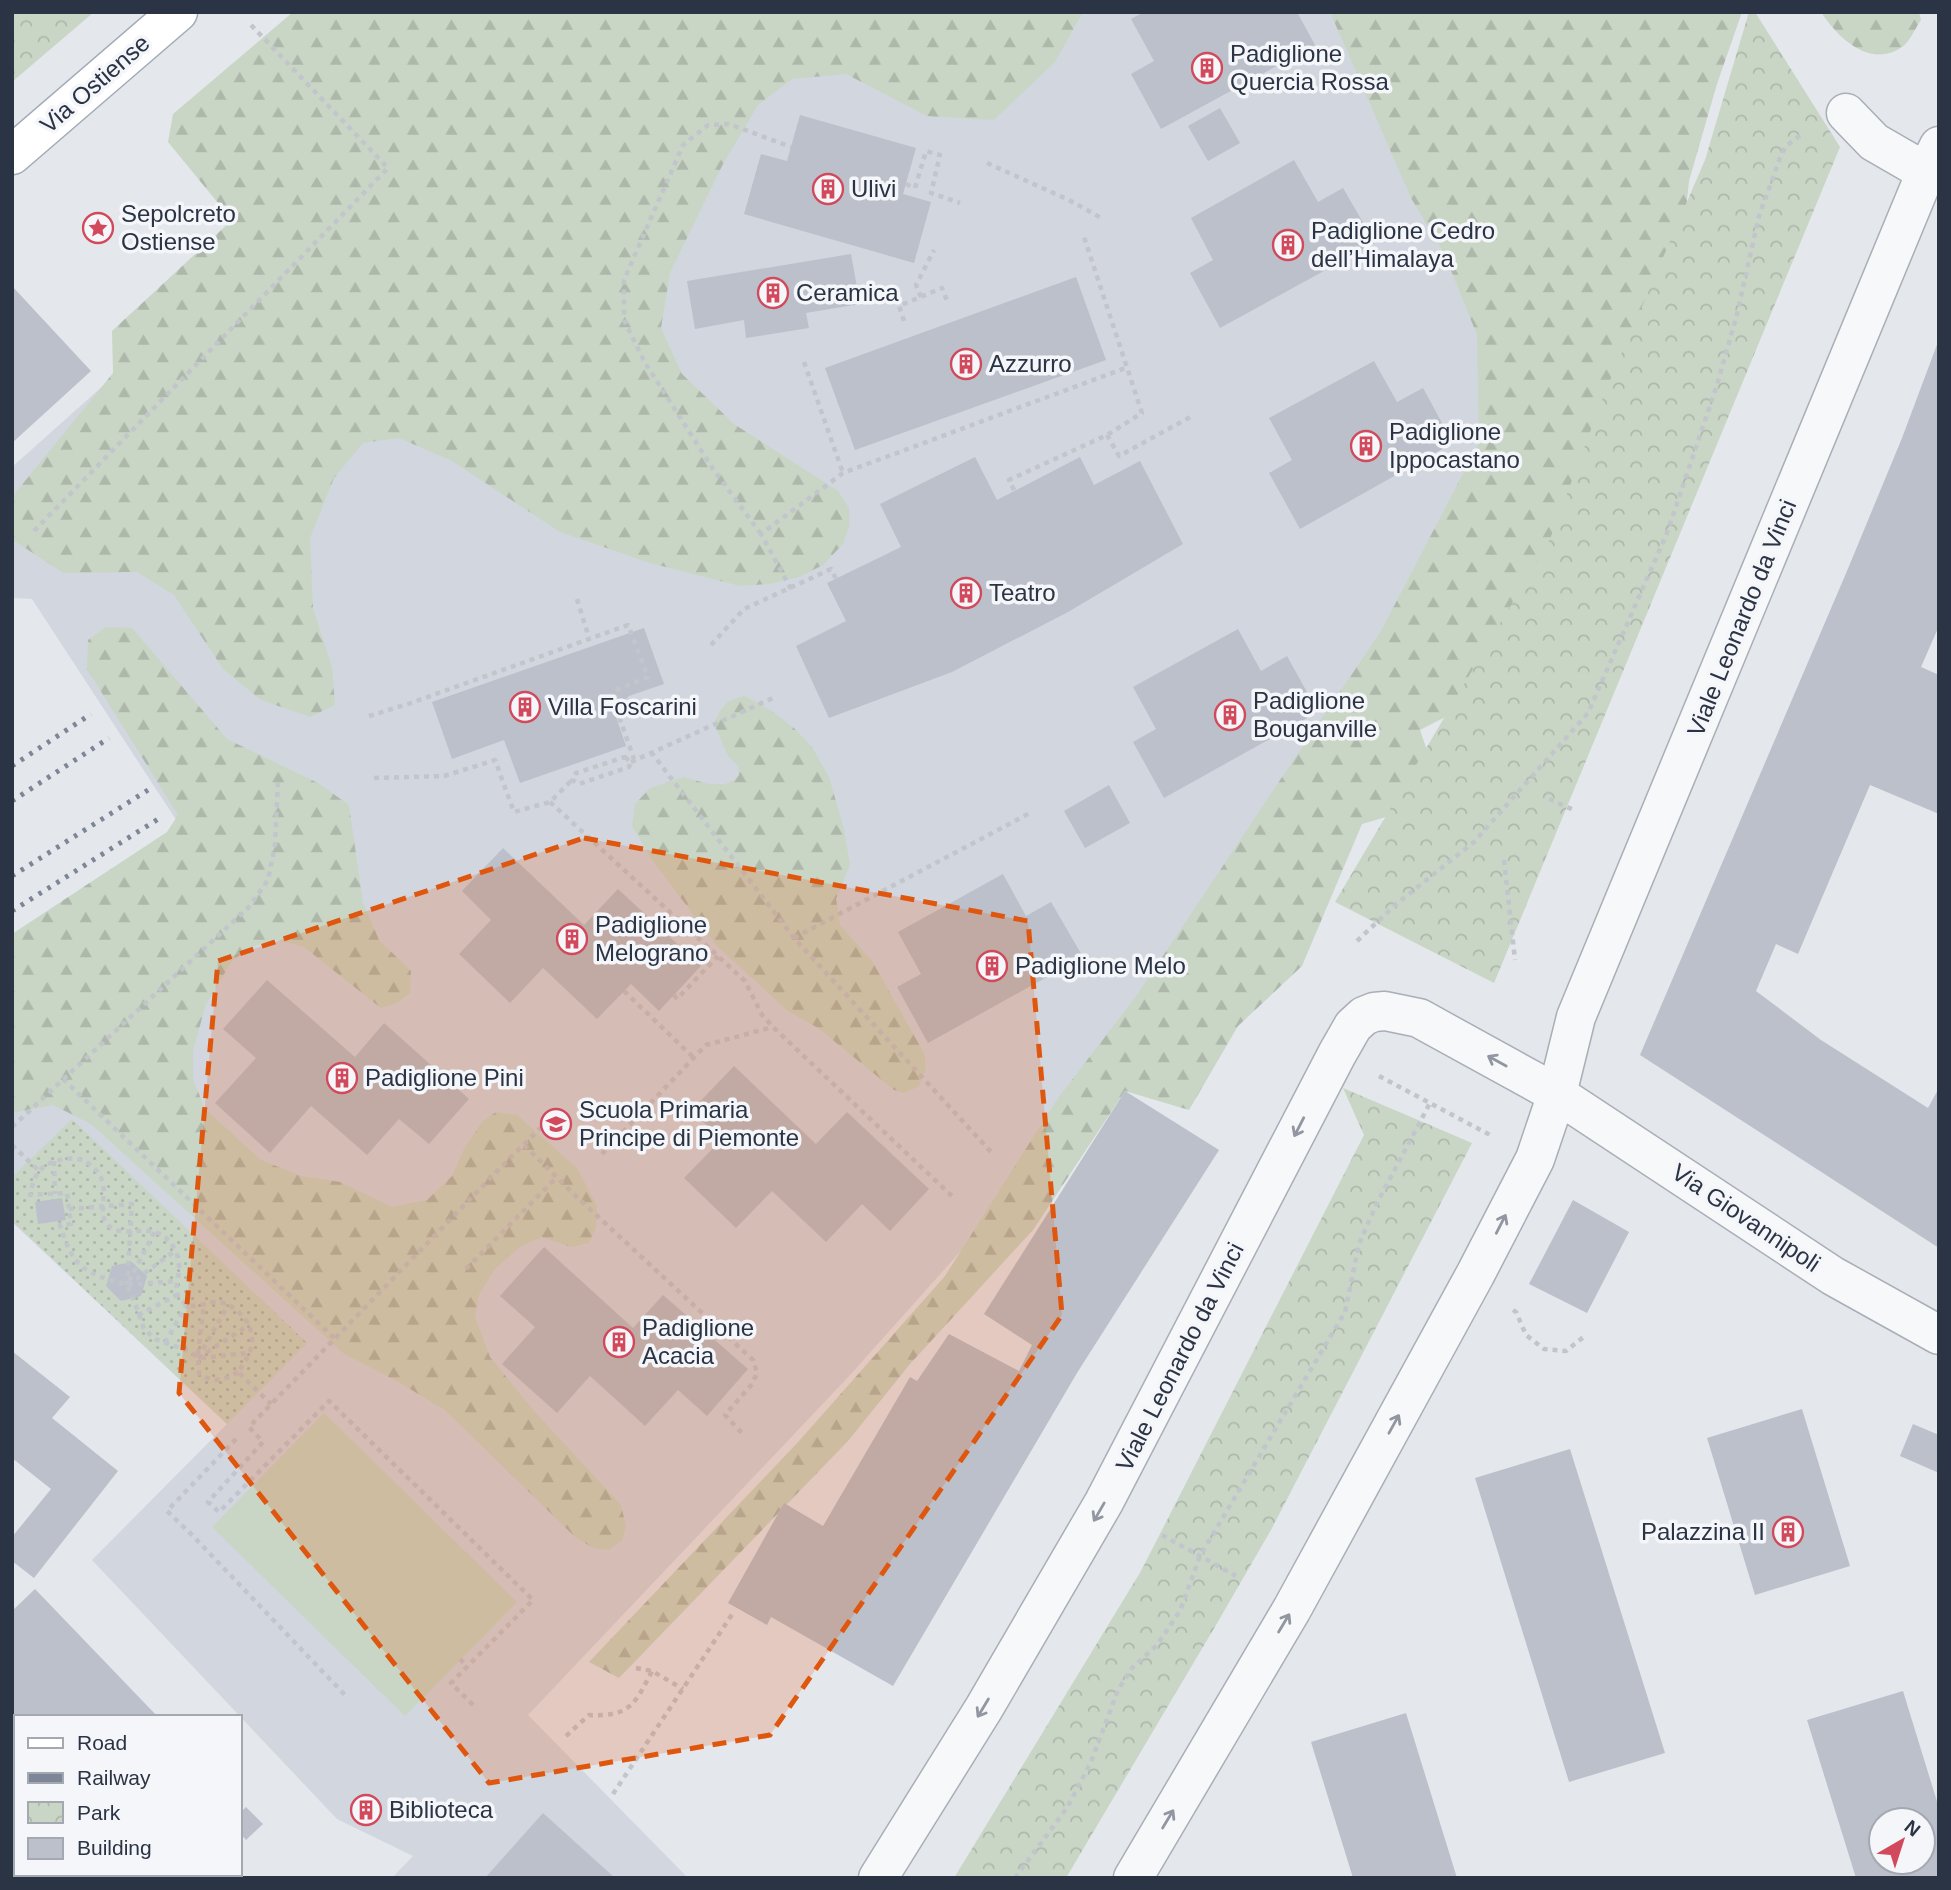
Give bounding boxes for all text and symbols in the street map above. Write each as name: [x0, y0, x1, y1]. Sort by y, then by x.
street label: Via Ostiense: [35, 29, 155, 138]
place label: Padiglione Quercia Rossa: [1230, 40, 1389, 95]
building icon: Padiglione Quercia Rossa: [1190, 51, 1224, 85]
building icon: Ulivi: [811, 172, 845, 206]
place label: Ulivi: [851, 175, 896, 202]
place label: Sepolcreto Ostiense: [121, 200, 236, 255]
place icon: Sepolcreto Ostiense: [81, 211, 115, 245]
place label: Padiglione Cedro dell’Himalaya: [1311, 217, 1495, 272]
building icon: Padiglione Cedro dell’Himalaya: [1271, 228, 1305, 262]
building icon: Ceramica: [756, 276, 790, 310]
place label: Ceramica: [796, 279, 899, 306]
building icon: Azzurro: [949, 347, 983, 381]
place label: Azzurro: [989, 350, 1072, 377]
place label: Padiglione Ippocastano: [1389, 418, 1520, 473]
building icon: Padiglione Ippocastano: [1349, 429, 1383, 463]
street label: Viale Leonardo da Vinci: [1682, 496, 1801, 740]
building icon: Teatro: [949, 576, 983, 610]
place label: Teatro: [989, 579, 1056, 606]
place label: Padiglione Bouganville: [1253, 687, 1377, 742]
building icon: Villa Foscarini: [508, 690, 542, 724]
place label: Villa Foscarini: [548, 693, 697, 720]
building icon: Padiglione Bouganville: [1213, 698, 1247, 732]
place label: Padiglione Melograno: [595, 911, 708, 966]
building icon: Padiglione Melograno: [555, 922, 589, 956]
building icon: Padiglione Melo: [975, 949, 1009, 983]
place label: Padiglione Melo: [1015, 952, 1186, 979]
one-way arrow: [1487, 1054, 1508, 1067]
building icon: Padiglione Pini: [325, 1061, 359, 1095]
place label: Padiglione Pini: [365, 1064, 524, 1091]
place label: Scuola Primaria Principe di Piemonte: [579, 1096, 799, 1151]
school or university icon: Scuola Primaria Principe di Piemonte: [539, 1107, 573, 1141]
one-way arrow: [1292, 1116, 1305, 1137]
street label: Via Giovannipoli: [1667, 1158, 1826, 1277]
one-way arrow: [1495, 1214, 1509, 1235]
street label: Viale Leonardo da Vinci: [1110, 1238, 1249, 1475]
place label: Padiglione Acacia: [642, 1314, 754, 1369]
building icon: Padiglione Acacia: [602, 1325, 636, 1359]
one-way arrow: [1387, 1414, 1401, 1435]
one-way arrow: [1092, 1501, 1106, 1521]
building icon: Palazzina II: [1771, 1515, 1805, 1549]
place label: Palazzina II: [1641, 1518, 1765, 1545]
one-way arrow: [1277, 1614, 1291, 1634]
one-way arrow: [976, 1698, 990, 1718]
legend: [14, 1715, 242, 1876]
text: Road: [77, 1731, 127, 1754]
text: Railway: [77, 1766, 151, 1789]
building icon: Biblioteca: [349, 1793, 383, 1827]
place label: Biblioteca: [389, 1796, 494, 1823]
text: Park: [77, 1801, 121, 1824]
north arrow: [1867, 1806, 1937, 1876]
one-way arrow: [1161, 1810, 1175, 1830]
text: N: [1900, 1816, 1924, 1841]
text: Building: [77, 1836, 152, 1859]

